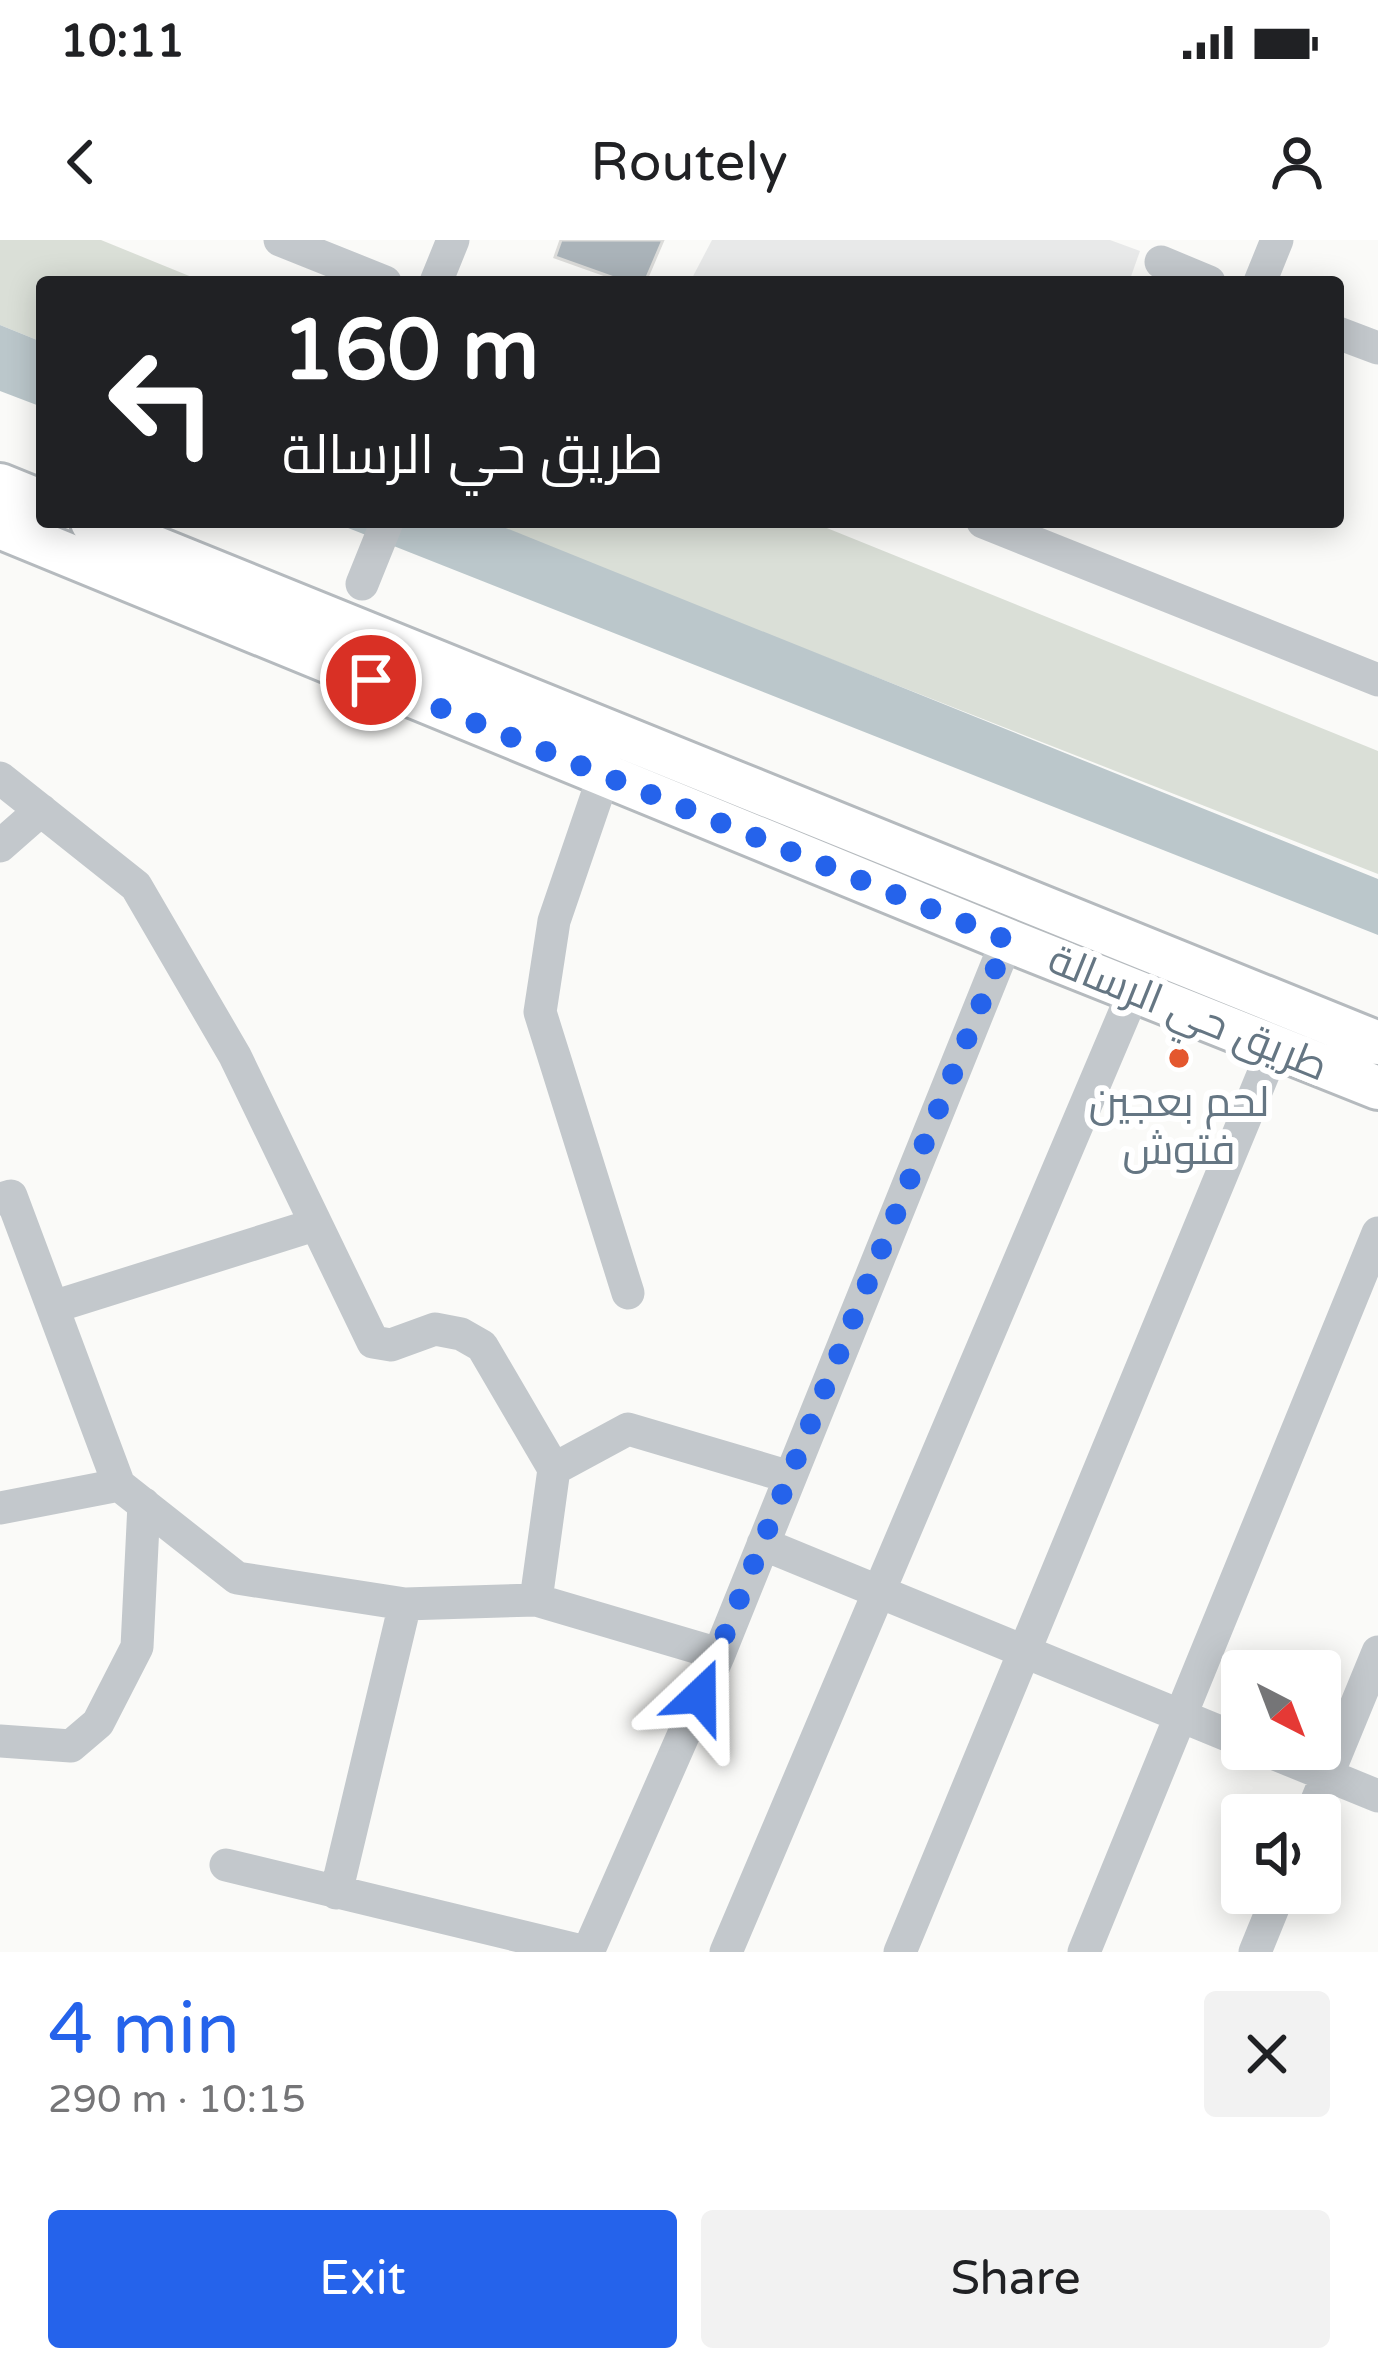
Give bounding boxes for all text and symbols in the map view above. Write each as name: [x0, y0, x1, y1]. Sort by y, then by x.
text: 10:11: [60, 15, 185, 69]
icon: back: [48, 129, 114, 195]
icon: person: [1264, 129, 1330, 195]
text: Routely: [590, 130, 788, 195]
text: 160 m: [282, 301, 539, 402]
icon: left: [84, 324, 240, 480]
text: طريق حي الرسالة: [282, 423, 663, 488]
pin: [320, 629, 422, 731]
icon: arrive: [338, 647, 404, 713]
street label: طريق حي الرسالة: [1039, 934, 1335, 1098]
marker: لحم بعجين فتوش: [1166, 1045, 1192, 1071]
place label: لحم بعجين فتوش: [1089, 1077, 1269, 1176]
position arrow: [637, 1633, 763, 1759]
north arrow: [1221, 1650, 1341, 1770]
map controls: [1221, 1650, 1341, 1914]
button: sound: [1221, 1794, 1341, 1914]
text: 4 min: [48, 1987, 240, 2074]
button: close: [1204, 1991, 1330, 2117]
text: 290 m · 10:15: [48, 2076, 306, 2123]
button: Exit: [48, 2210, 677, 2348]
button: Share: [701, 2210, 1330, 2348]

